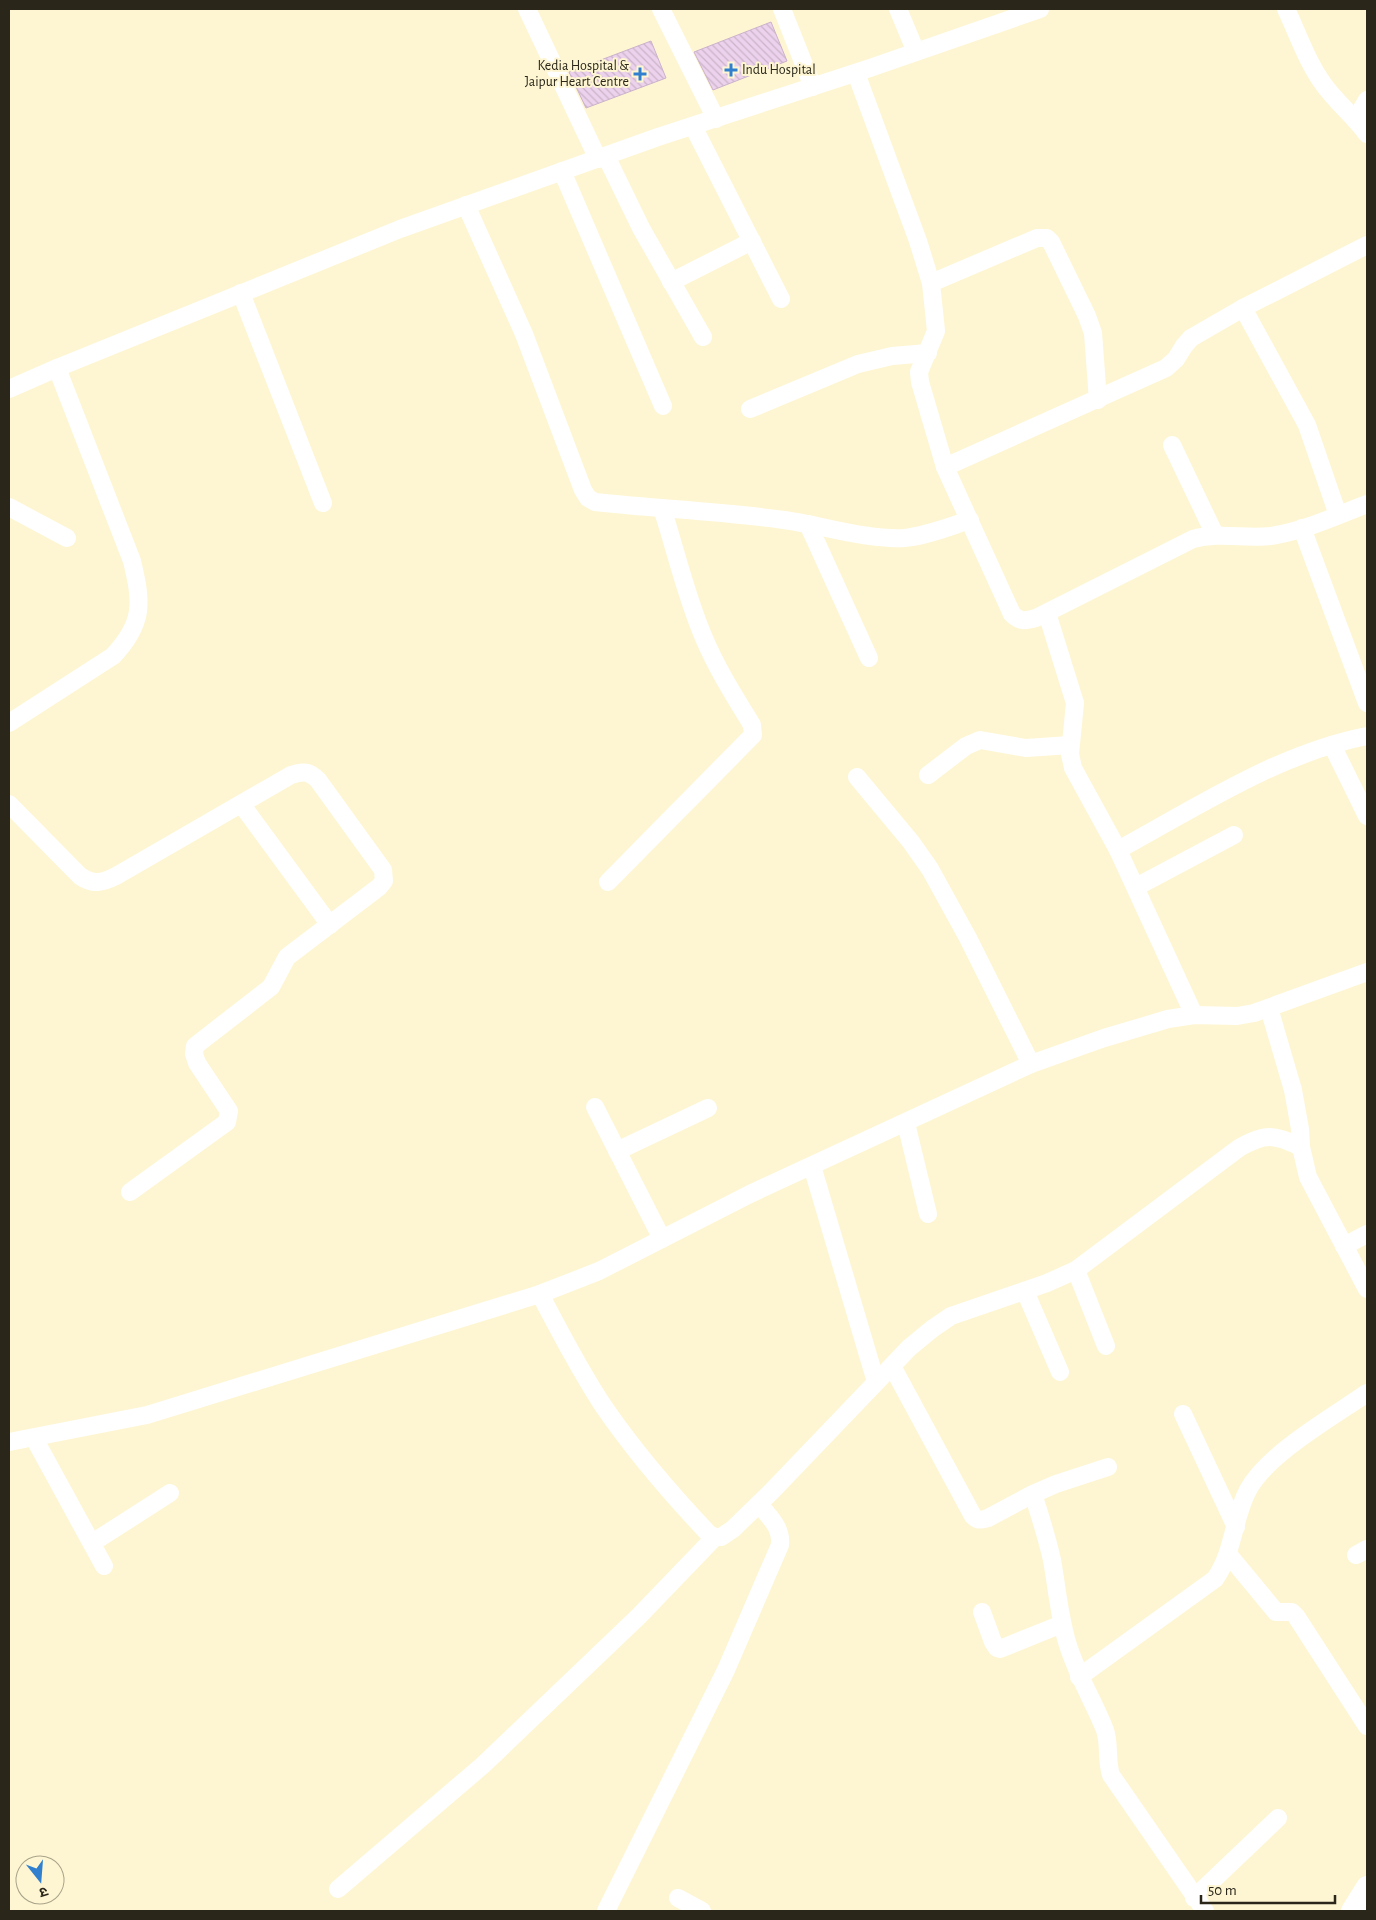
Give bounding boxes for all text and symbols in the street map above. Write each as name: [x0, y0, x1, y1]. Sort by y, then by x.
place label: Kedia Hospital & Jaipur Heart Centre: [525, 59, 629, 89]
marker: Indu Hospital: [724, 63, 738, 77]
place label: Indu Hospital: [742, 63, 816, 77]
marker: Kedia Hospital & Jaipur Heart Centre: [633, 67, 647, 81]
north arrow: [15, 1855, 65, 1905]
scale bar: [1201, 1872, 1335, 1904]
text: 50 m: [1208, 1883, 1237, 1898]
text: उ: [37, 1884, 49, 1900]

